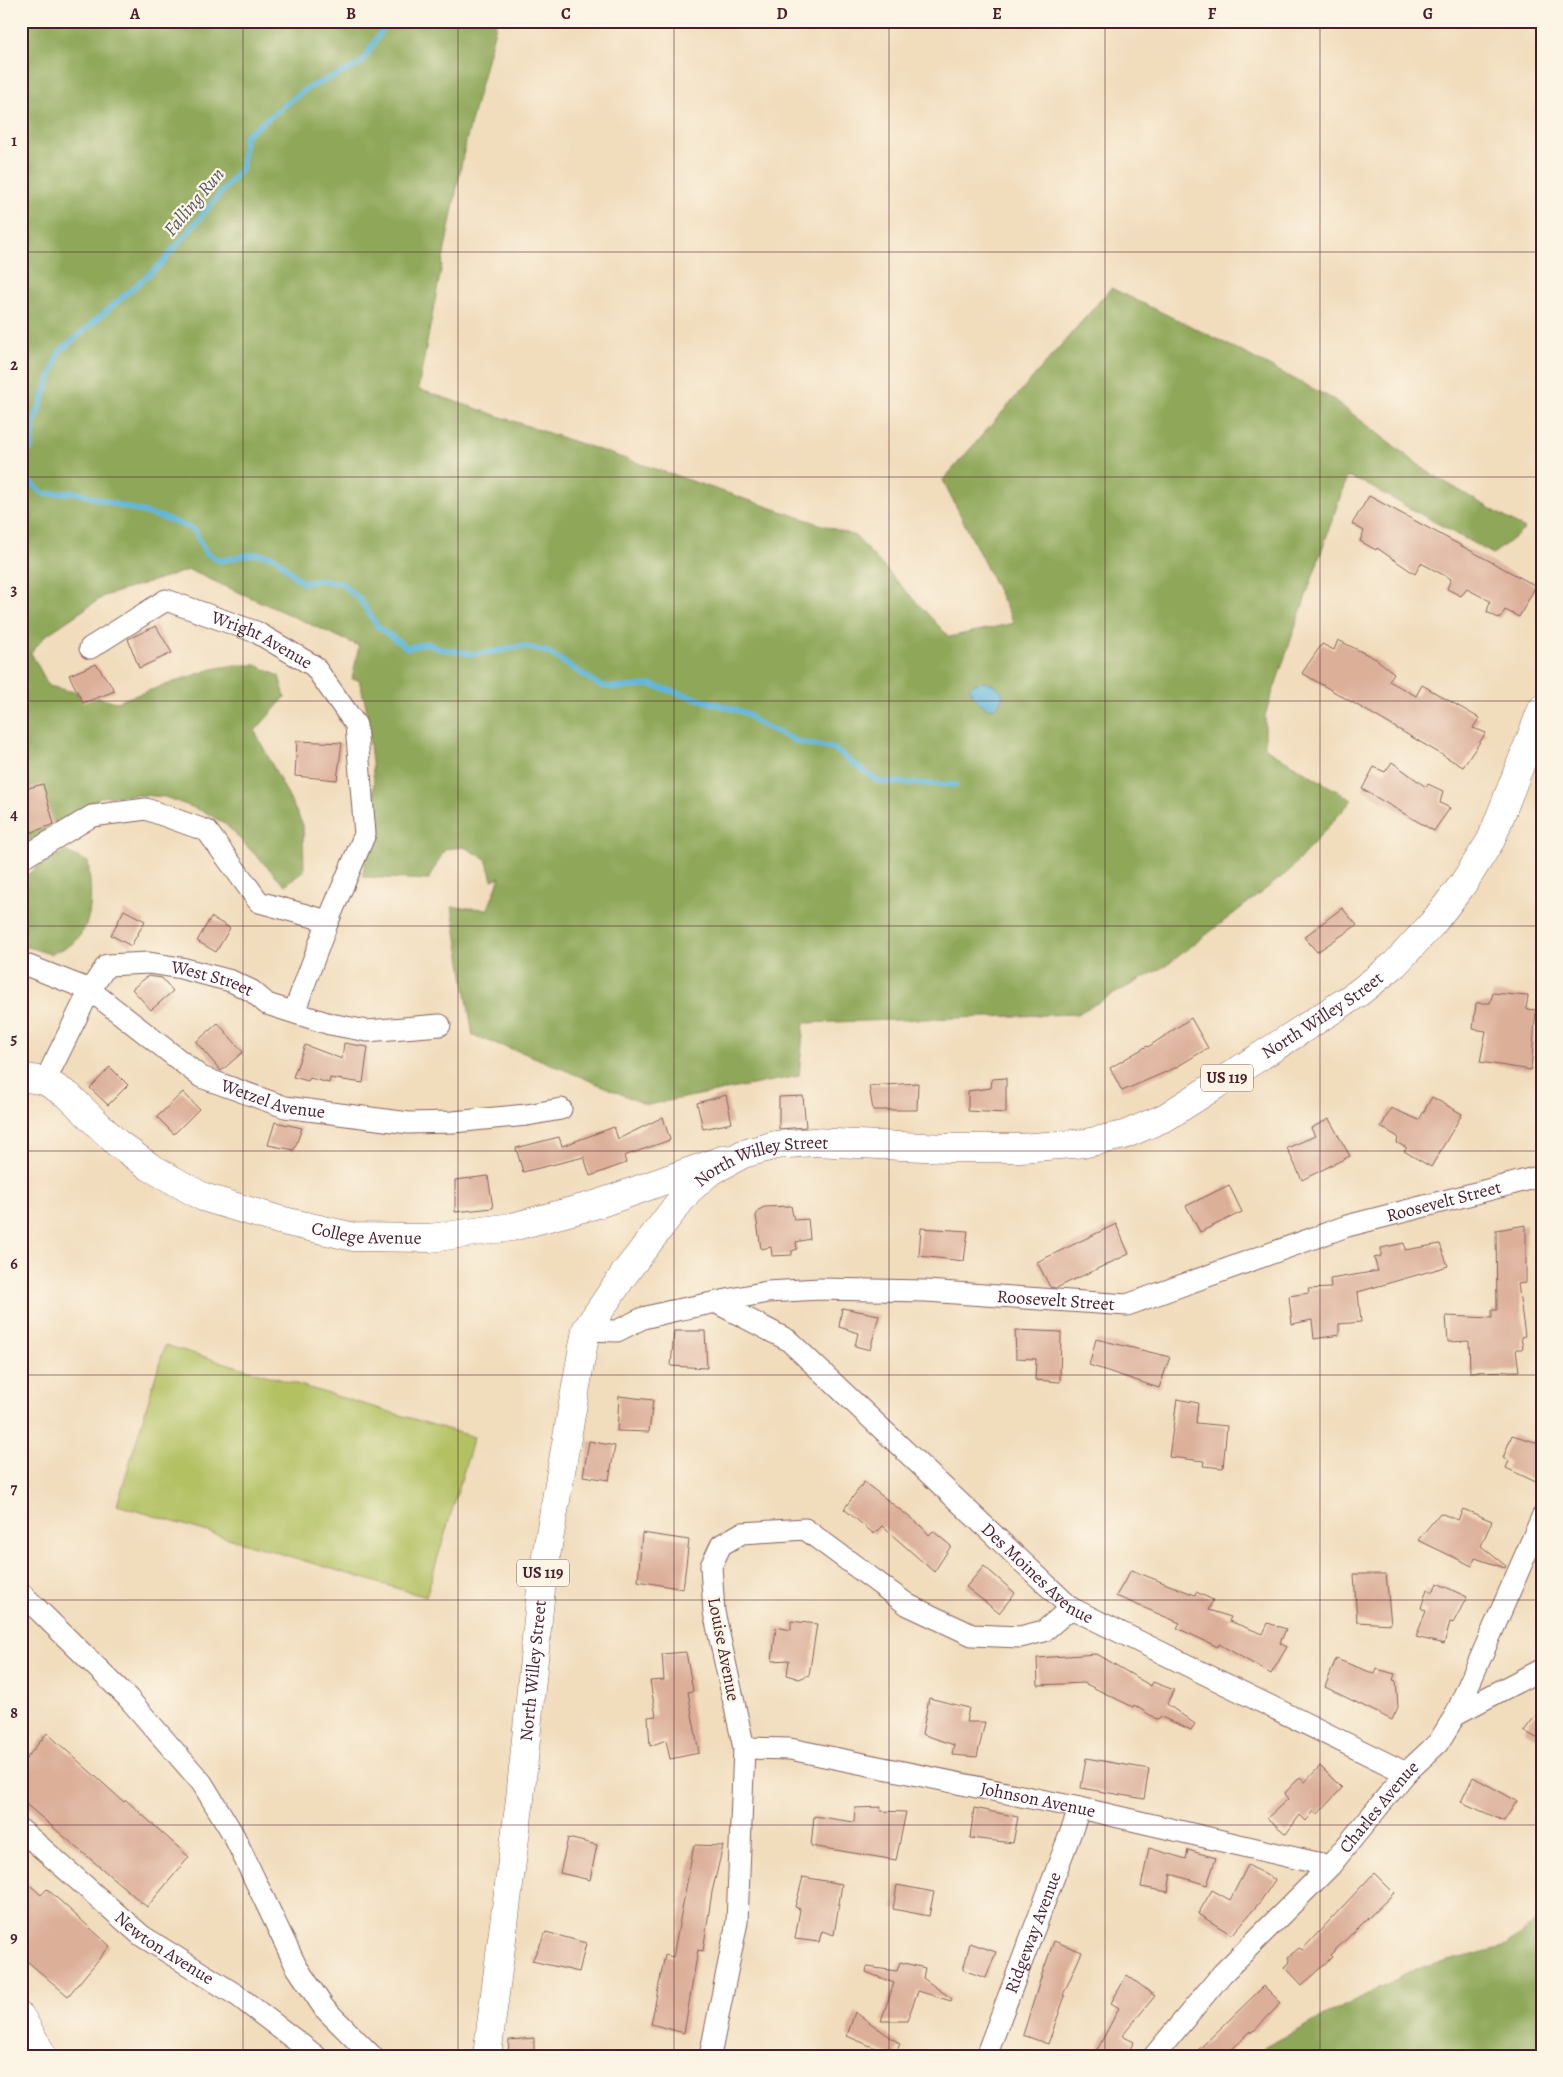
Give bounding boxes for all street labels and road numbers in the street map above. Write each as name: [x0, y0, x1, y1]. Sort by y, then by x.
street label: Wright Avenue: [207, 605, 317, 674]
street label: West Street: [169, 955, 257, 1002]
street label: North Willey Street: [1257, 966, 1388, 1064]
road number: US 119: [1201, 1064, 1253, 1092]
street label: Wetzel Avenue: [217, 1073, 327, 1124]
street label: North Willey Street: [689, 1130, 829, 1192]
street label: Roosevelt Street: [1384, 1175, 1504, 1227]
street label: College Avenue: [309, 1216, 422, 1250]
street label: Roosevelt Street: [996, 1284, 1115, 1316]
street label: Des Moines Avenue: [976, 1517, 1098, 1629]
road number: US 119: [517, 1560, 569, 1586]
street label: Louise Avenue: [702, 1595, 746, 1703]
street label: North Willey Street: [514, 1599, 552, 1742]
street label: Charles Avenue: [1333, 1755, 1424, 1858]
street label: Johnson Avenue: [978, 1776, 1098, 1823]
street label: Ridgeway Avenue: [999, 1868, 1067, 1997]
street label: Newton Avenue: [110, 1906, 219, 1990]

